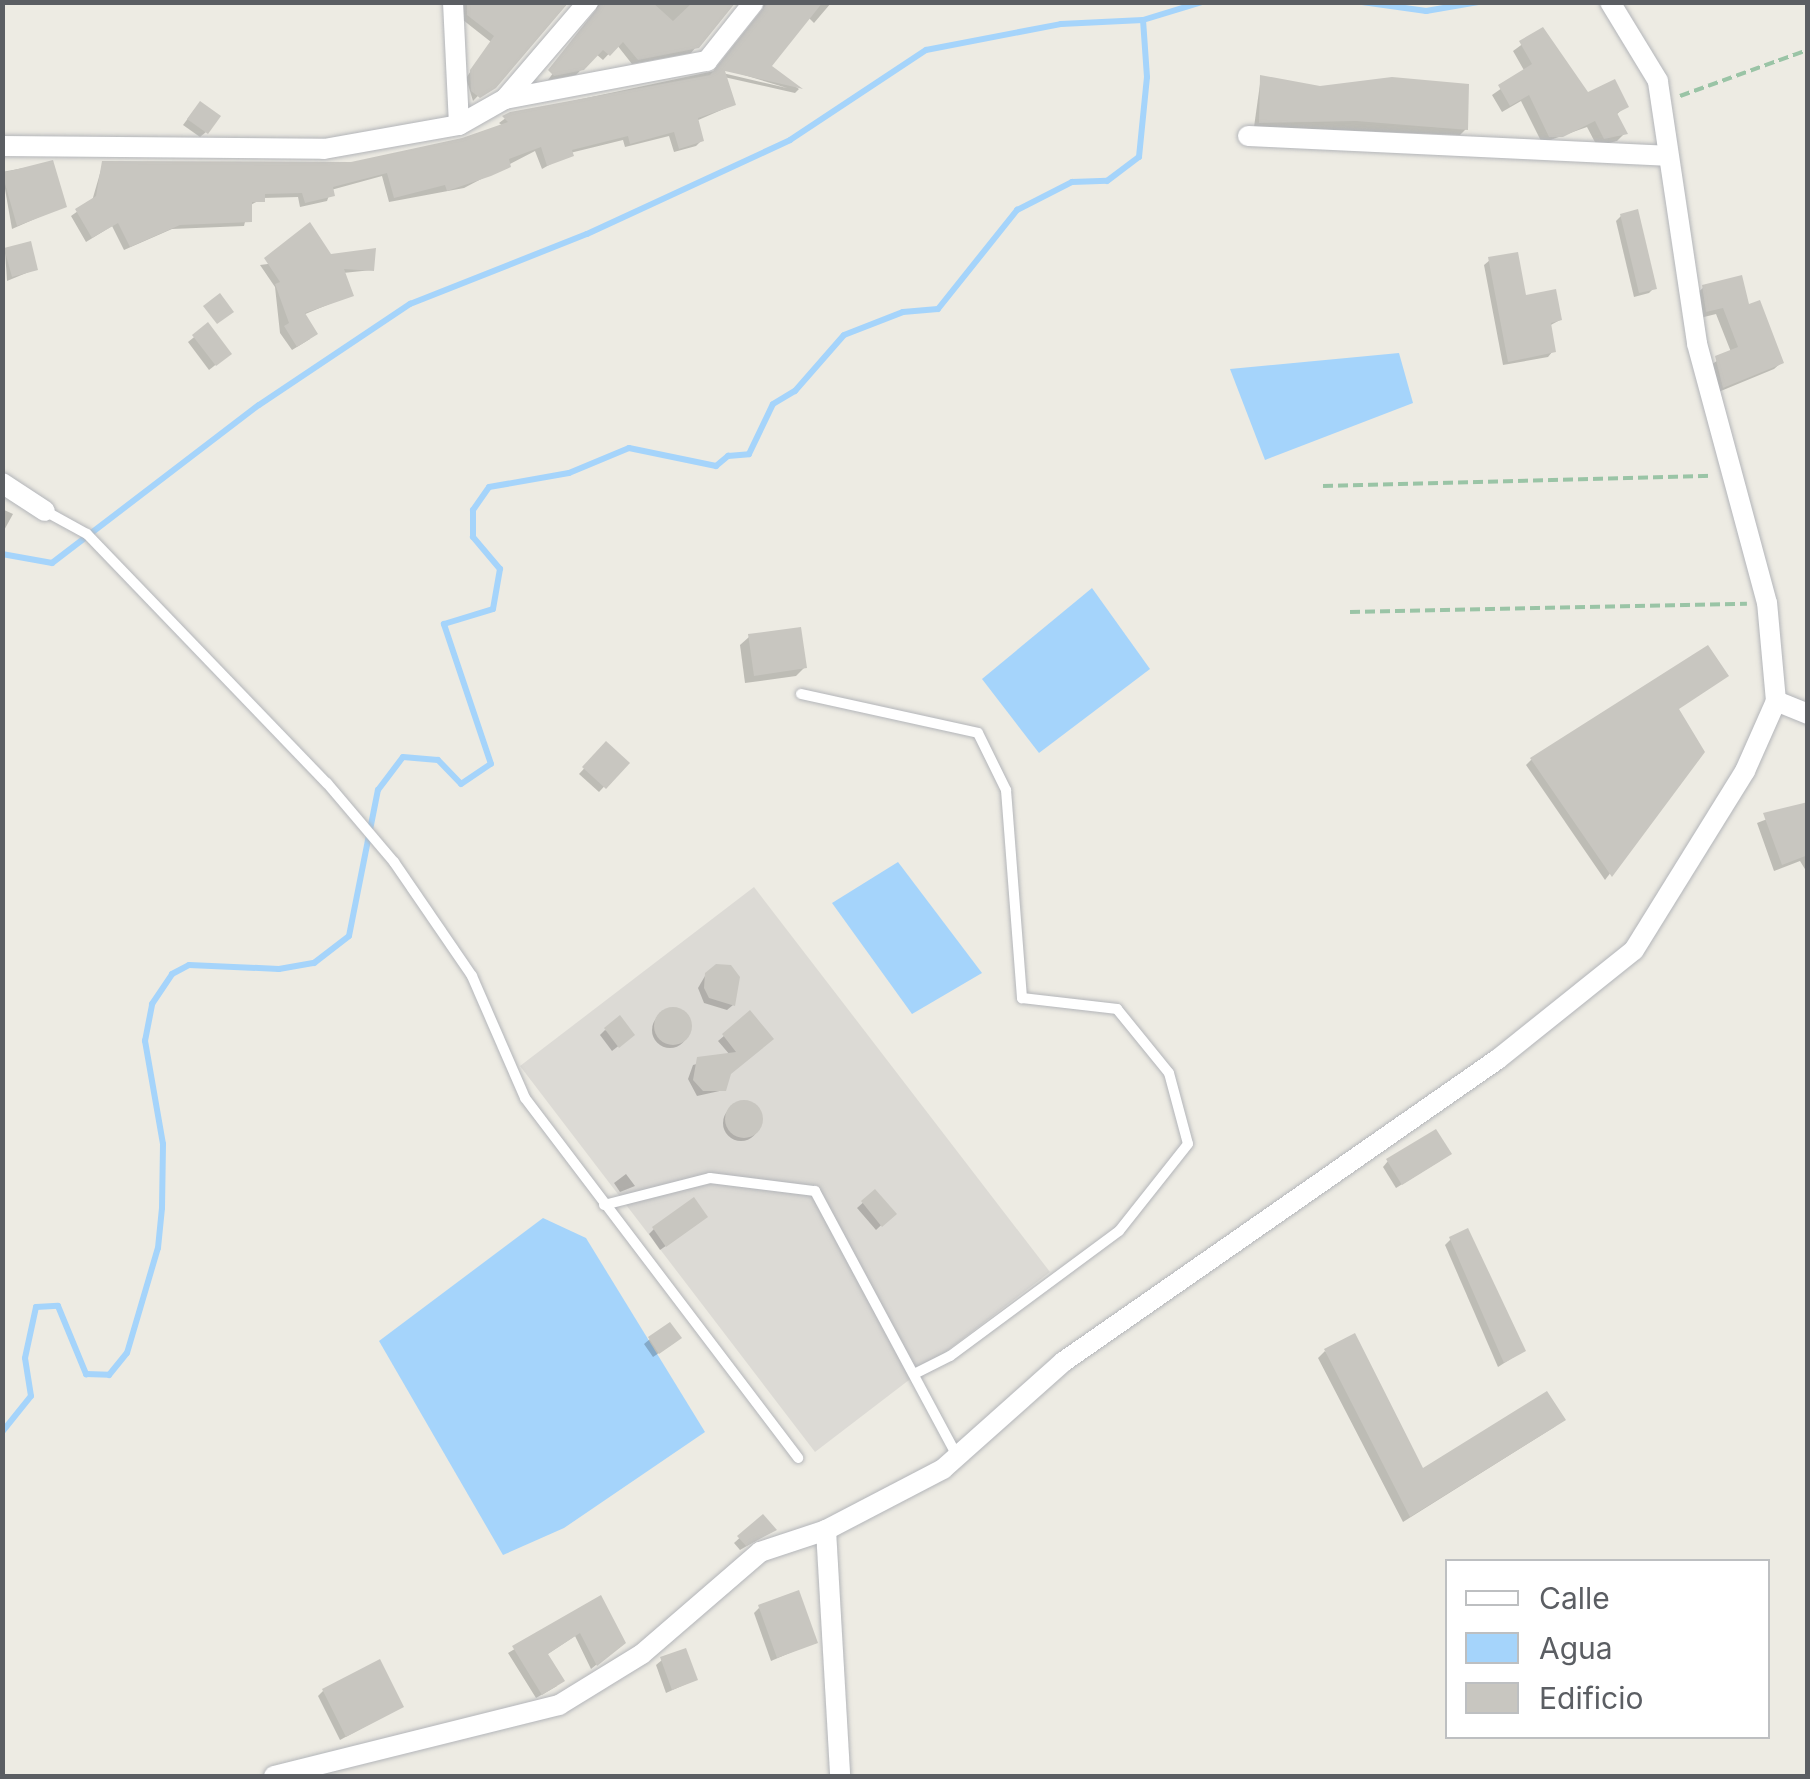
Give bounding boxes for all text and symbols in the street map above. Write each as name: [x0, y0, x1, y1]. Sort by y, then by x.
legend: [1445, 1559, 1770, 1739]
text: Calle: [1539, 1580, 1610, 1616]
text: Agua: [1539, 1630, 1613, 1666]
text: Edificio: [1539, 1680, 1643, 1716]

